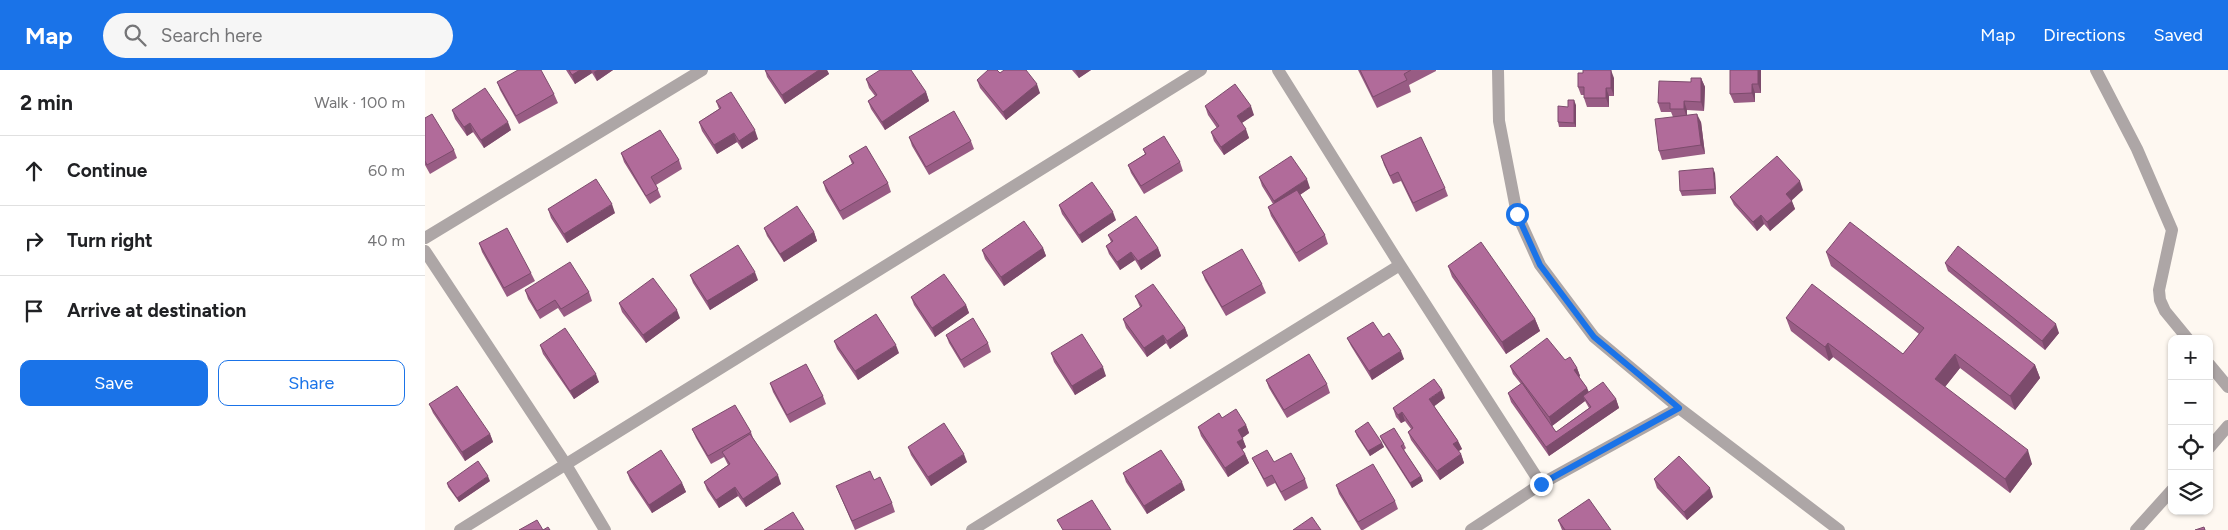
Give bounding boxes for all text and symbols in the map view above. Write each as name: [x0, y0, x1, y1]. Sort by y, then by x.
search box: [103, 13, 453, 58]
text: Map: [25, 21, 73, 50]
icon: search: [121, 21, 149, 49]
text: Search here: [161, 24, 262, 47]
text: Map: [1980, 24, 2015, 46]
text: Directions: [2043, 24, 2125, 46]
text: Saved: [2153, 24, 2203, 46]
text: 2 min: [20, 90, 73, 115]
text: Walk · 100 m: [314, 93, 405, 112]
icon: ahead: [20, 157, 48, 185]
text: Continue: [67, 159, 147, 182]
text: 60 m: [368, 161, 405, 180]
route start: [1506, 203, 1529, 226]
icon: right: [20, 227, 48, 255]
text: Turn right: [67, 229, 153, 252]
text: 40 m: [367, 231, 405, 250]
icon: arrive: [20, 297, 48, 325]
text: Arrive at destination: [67, 299, 246, 322]
map controls: [2168, 335, 2213, 515]
button: +: [2168, 335, 2213, 380]
button: Save: [20, 360, 208, 406]
button: Share: [218, 360, 405, 406]
button: −: [2168, 380, 2213, 425]
button: locate: [2168, 425, 2213, 470]
button: layers: [2168, 470, 2213, 515]
route end: [1530, 473, 1553, 496]

